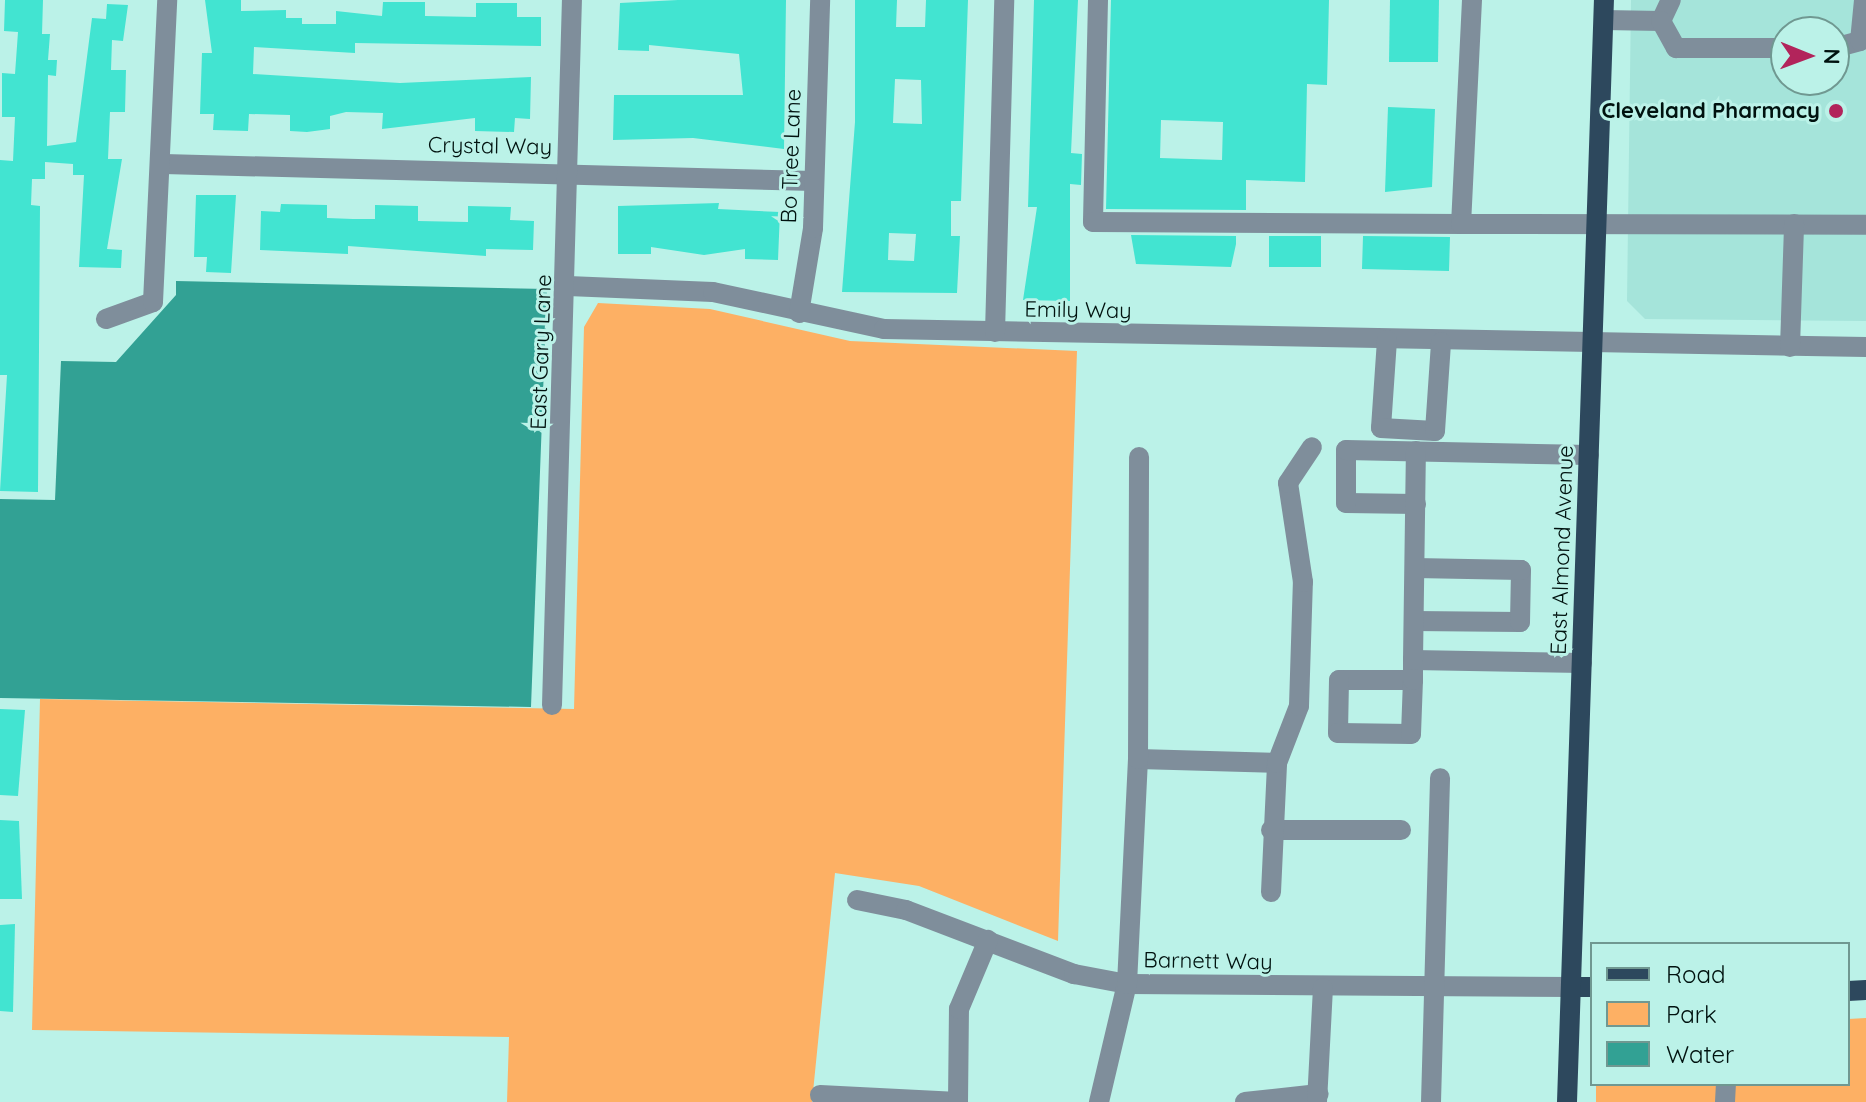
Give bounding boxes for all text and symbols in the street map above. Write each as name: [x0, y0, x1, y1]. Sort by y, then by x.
north arrow: [1770, 16, 1850, 96]
text: N: [1818, 48, 1846, 65]
street label: Bo Tree Lane: [775, 88, 807, 224]
place label: Cleveland Pharmacy: [1602, 98, 1820, 124]
marker: Cleveland Pharmacy: [1827, 102, 1845, 120]
street label: Crystal Way: [428, 132, 552, 160]
street label: East Gary Lane: [525, 274, 557, 430]
street label: Emily Way: [1024, 296, 1132, 324]
street label: East Almond Avenue: [1545, 445, 1579, 655]
legend: [1590, 942, 1850, 1086]
street label: Barnett Way: [1143, 947, 1273, 975]
text: Road: [1666, 959, 1726, 989]
text: Park: [1666, 999, 1717, 1029]
text: Water: [1666, 1039, 1734, 1069]

